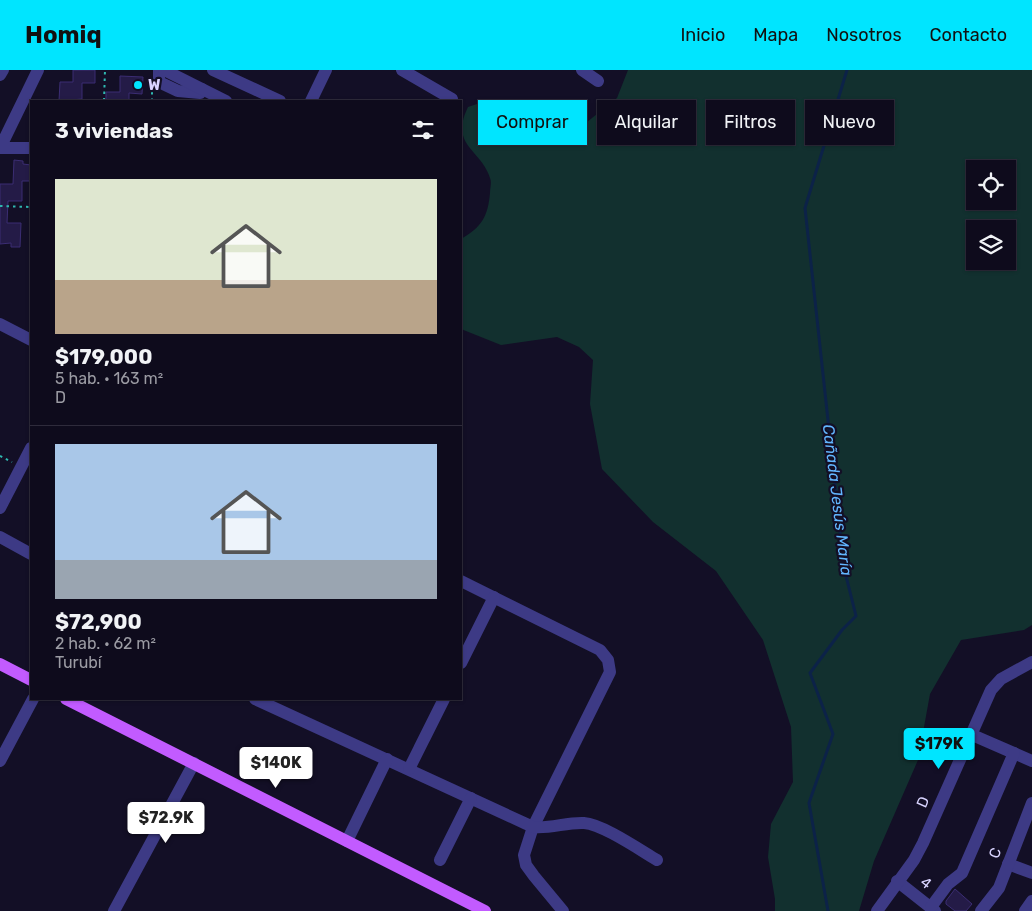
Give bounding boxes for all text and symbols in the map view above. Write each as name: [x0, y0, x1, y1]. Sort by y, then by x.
text: Homiq: [25, 21, 102, 49]
text: Inicio: [680, 24, 725, 46]
text: Mapa: [753, 24, 798, 46]
text: Nosotros: [826, 24, 902, 46]
text: Contacto: [930, 24, 1007, 46]
place label: W: [148, 76, 160, 94]
marker: W: [132, 79, 144, 91]
chip: Comprar: [478, 100, 587, 145]
chip: Alquilar: [597, 100, 696, 145]
chip: Filtros: [706, 100, 795, 145]
chip: Nuevo: [805, 100, 894, 145]
icon: filters: [409, 116, 437, 144]
text: 3 viviendas: [55, 118, 173, 143]
map controls: [966, 160, 1016, 270]
button: locate: [966, 160, 1016, 210]
icon: home: [201, 211, 291, 301]
button: layers: [966, 220, 1016, 270]
text: $179,000: [55, 344, 152, 369]
text: 5 hab. · 163 m²: [55, 369, 163, 388]
text: D: [55, 388, 66, 407]
water label: Cañada Jesús María: [819, 423, 856, 577]
icon: home: [201, 477, 291, 567]
text: $72,900: [55, 609, 142, 634]
text: 2 hab. · 62 m²: [55, 634, 156, 653]
text: Turubí: [55, 653, 102, 672]
pin: $179K: [904, 728, 974, 770]
text: $179K: [915, 734, 963, 753]
pin: $140K: [241, 746, 311, 789]
text: $140K: [250, 753, 302, 772]
street label: D: [913, 794, 933, 810]
pin: $72.9K: [125, 802, 207, 844]
text: $72.9K: [138, 808, 194, 827]
street label: C: [985, 845, 1005, 861]
street label: 4: [917, 873, 935, 893]

